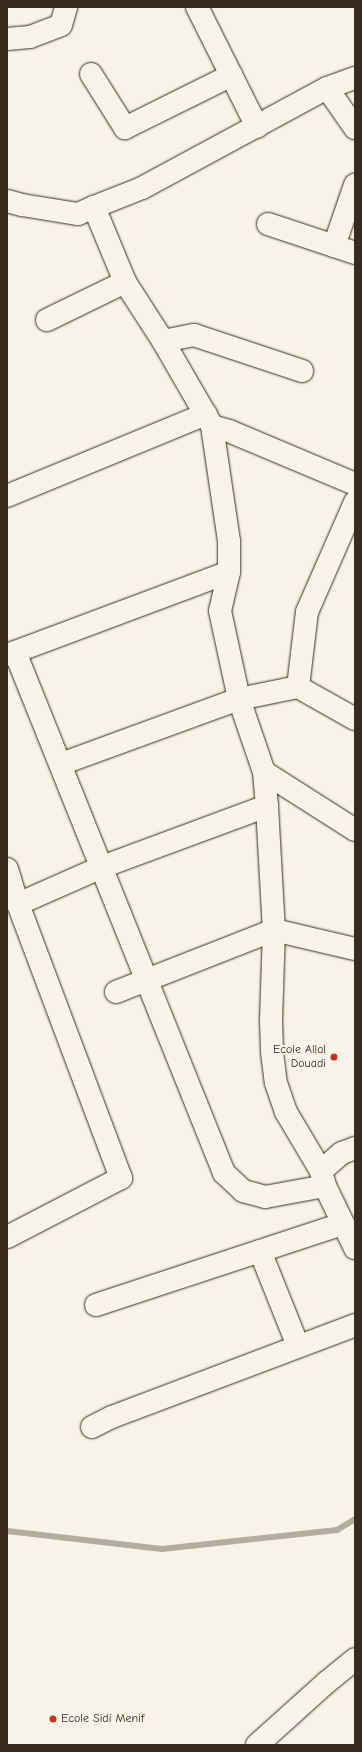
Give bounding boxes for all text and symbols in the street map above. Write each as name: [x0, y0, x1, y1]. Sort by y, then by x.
place label: Ecole Allal Douadi: [273, 1043, 326, 1071]
marker: Ecole Allal Douadi: [329, 1052, 339, 1062]
place label: Ecole Sidi Menif: [61, 1712, 144, 1726]
marker: Ecole Sidi Menif: [48, 1714, 58, 1724]

